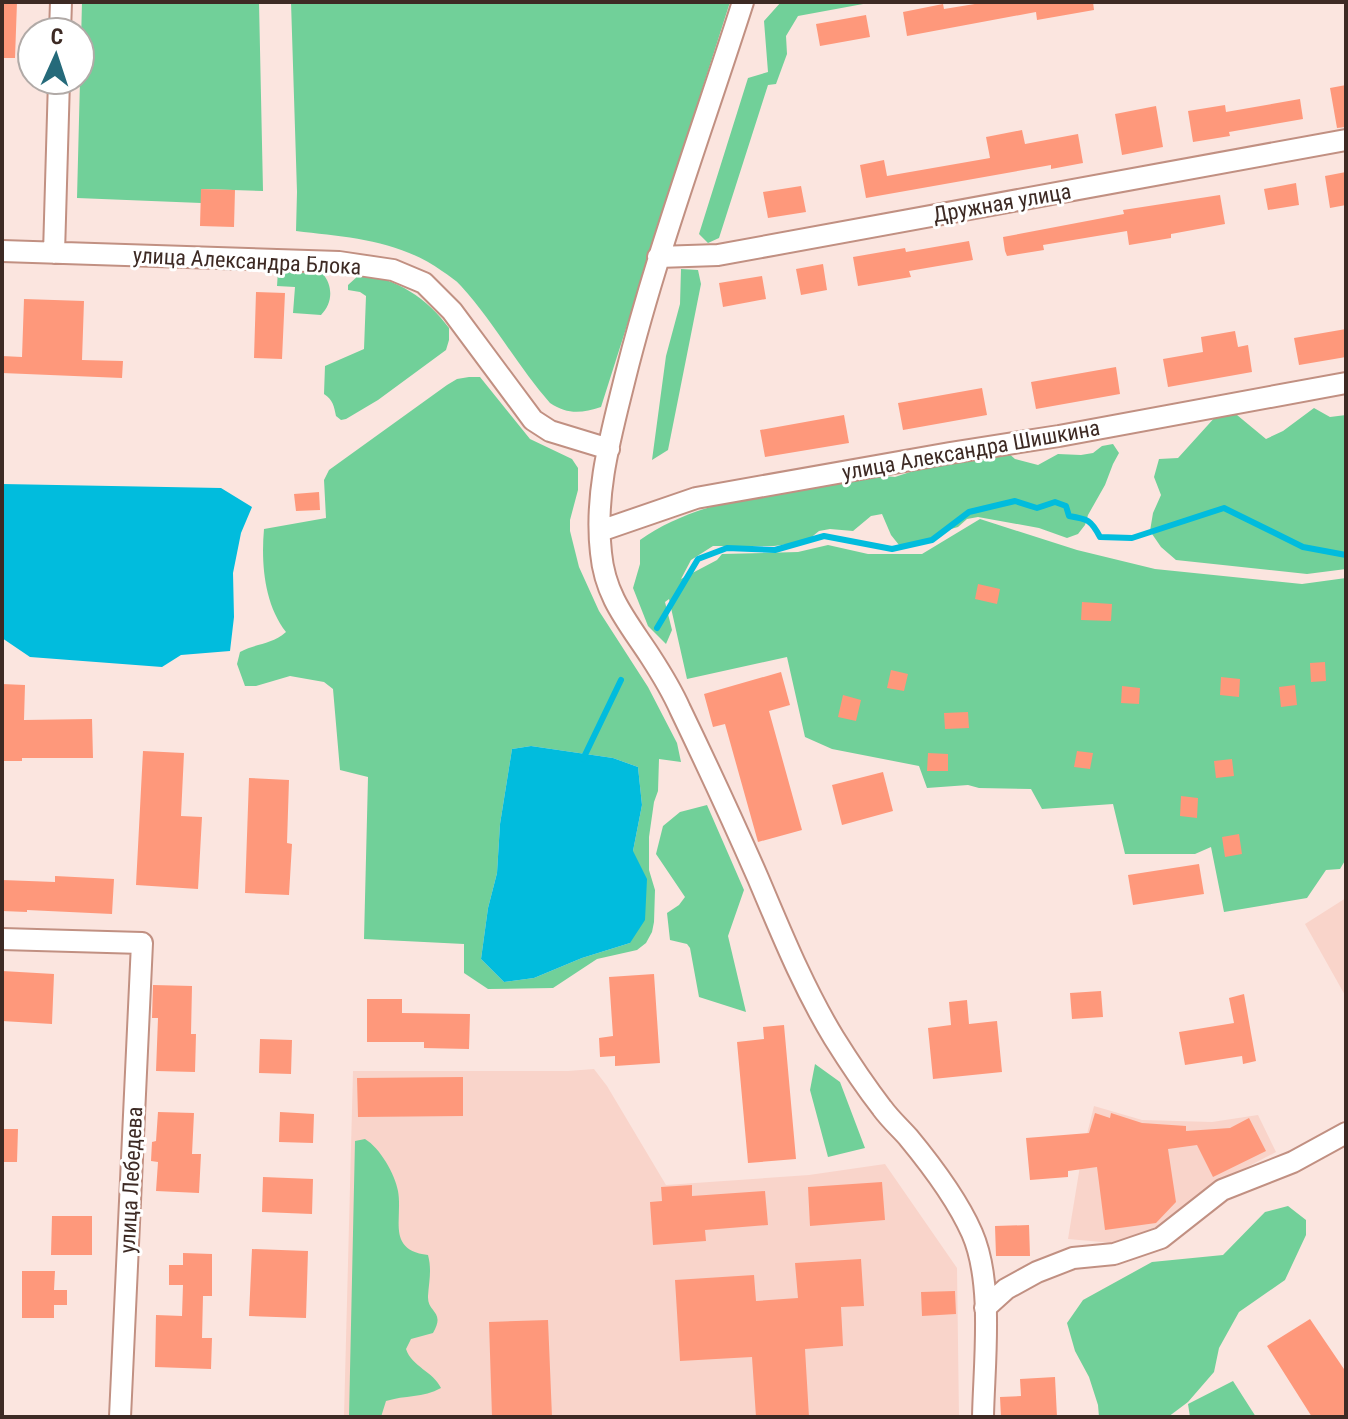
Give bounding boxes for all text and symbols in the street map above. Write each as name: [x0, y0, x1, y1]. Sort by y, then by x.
north arrow: [16, 16, 96, 96]
text: С: [50, 24, 64, 49]
street label: Дружная улица: [931, 179, 1073, 227]
street label: улица Александра Блока: [132, 243, 362, 279]
street label: улица Александра Шишкина: [840, 415, 1102, 485]
street label: улица Лебедева: [115, 1106, 147, 1254]

